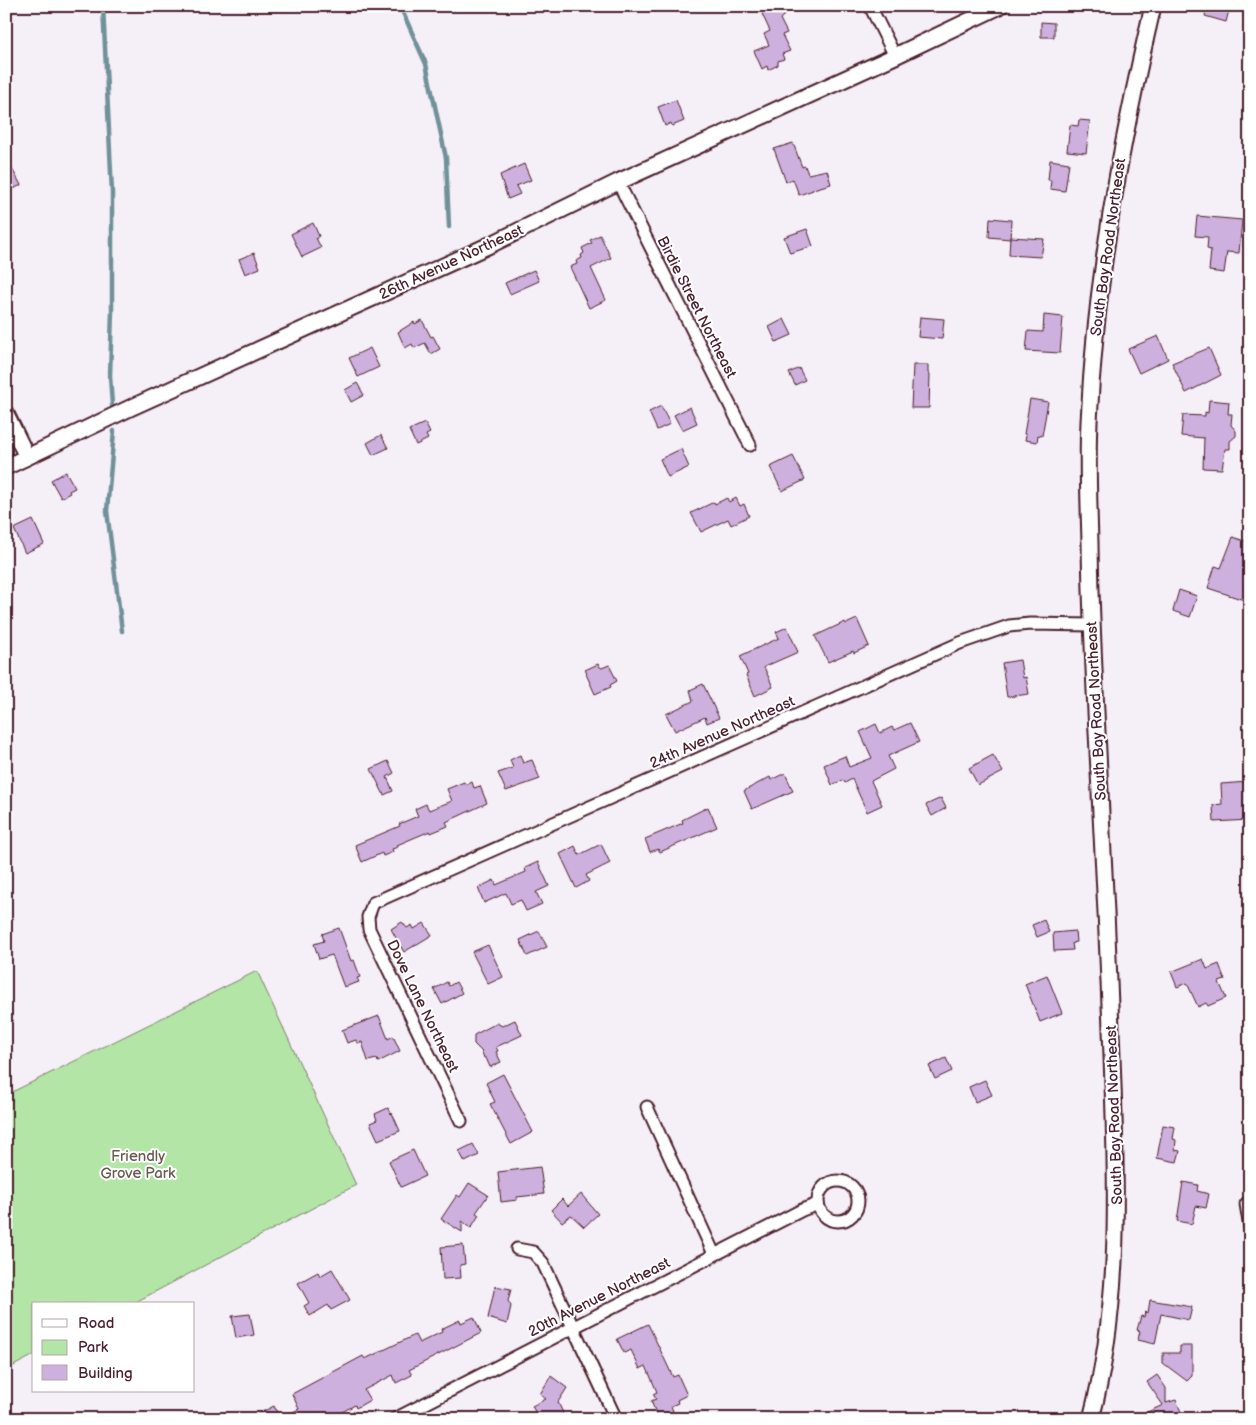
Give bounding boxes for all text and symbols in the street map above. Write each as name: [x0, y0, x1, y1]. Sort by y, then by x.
street label: South Bay Road Northeast: [1087, 157, 1130, 337]
street label: 26th Avenue Northeast: [376, 220, 527, 304]
street label: Birdie Street Northeast: [653, 233, 741, 382]
street label: South Bay Road Northeast: [1082, 621, 1111, 801]
street label: 24th Avenue Northeast: [647, 692, 798, 773]
street label: Dove Lane Northeast: [382, 937, 463, 1076]
street label: South Bay Road Northeast: [1102, 1025, 1127, 1205]
park label: Friendly Grove Park: [101, 1147, 176, 1183]
street label: 20th Avenue Northeast: [525, 1253, 674, 1341]
legend: [32, 1302, 195, 1392]
text: Road: [78, 1314, 114, 1333]
text: Park: [78, 1338, 109, 1357]
text: Building: [78, 1364, 133, 1383]

